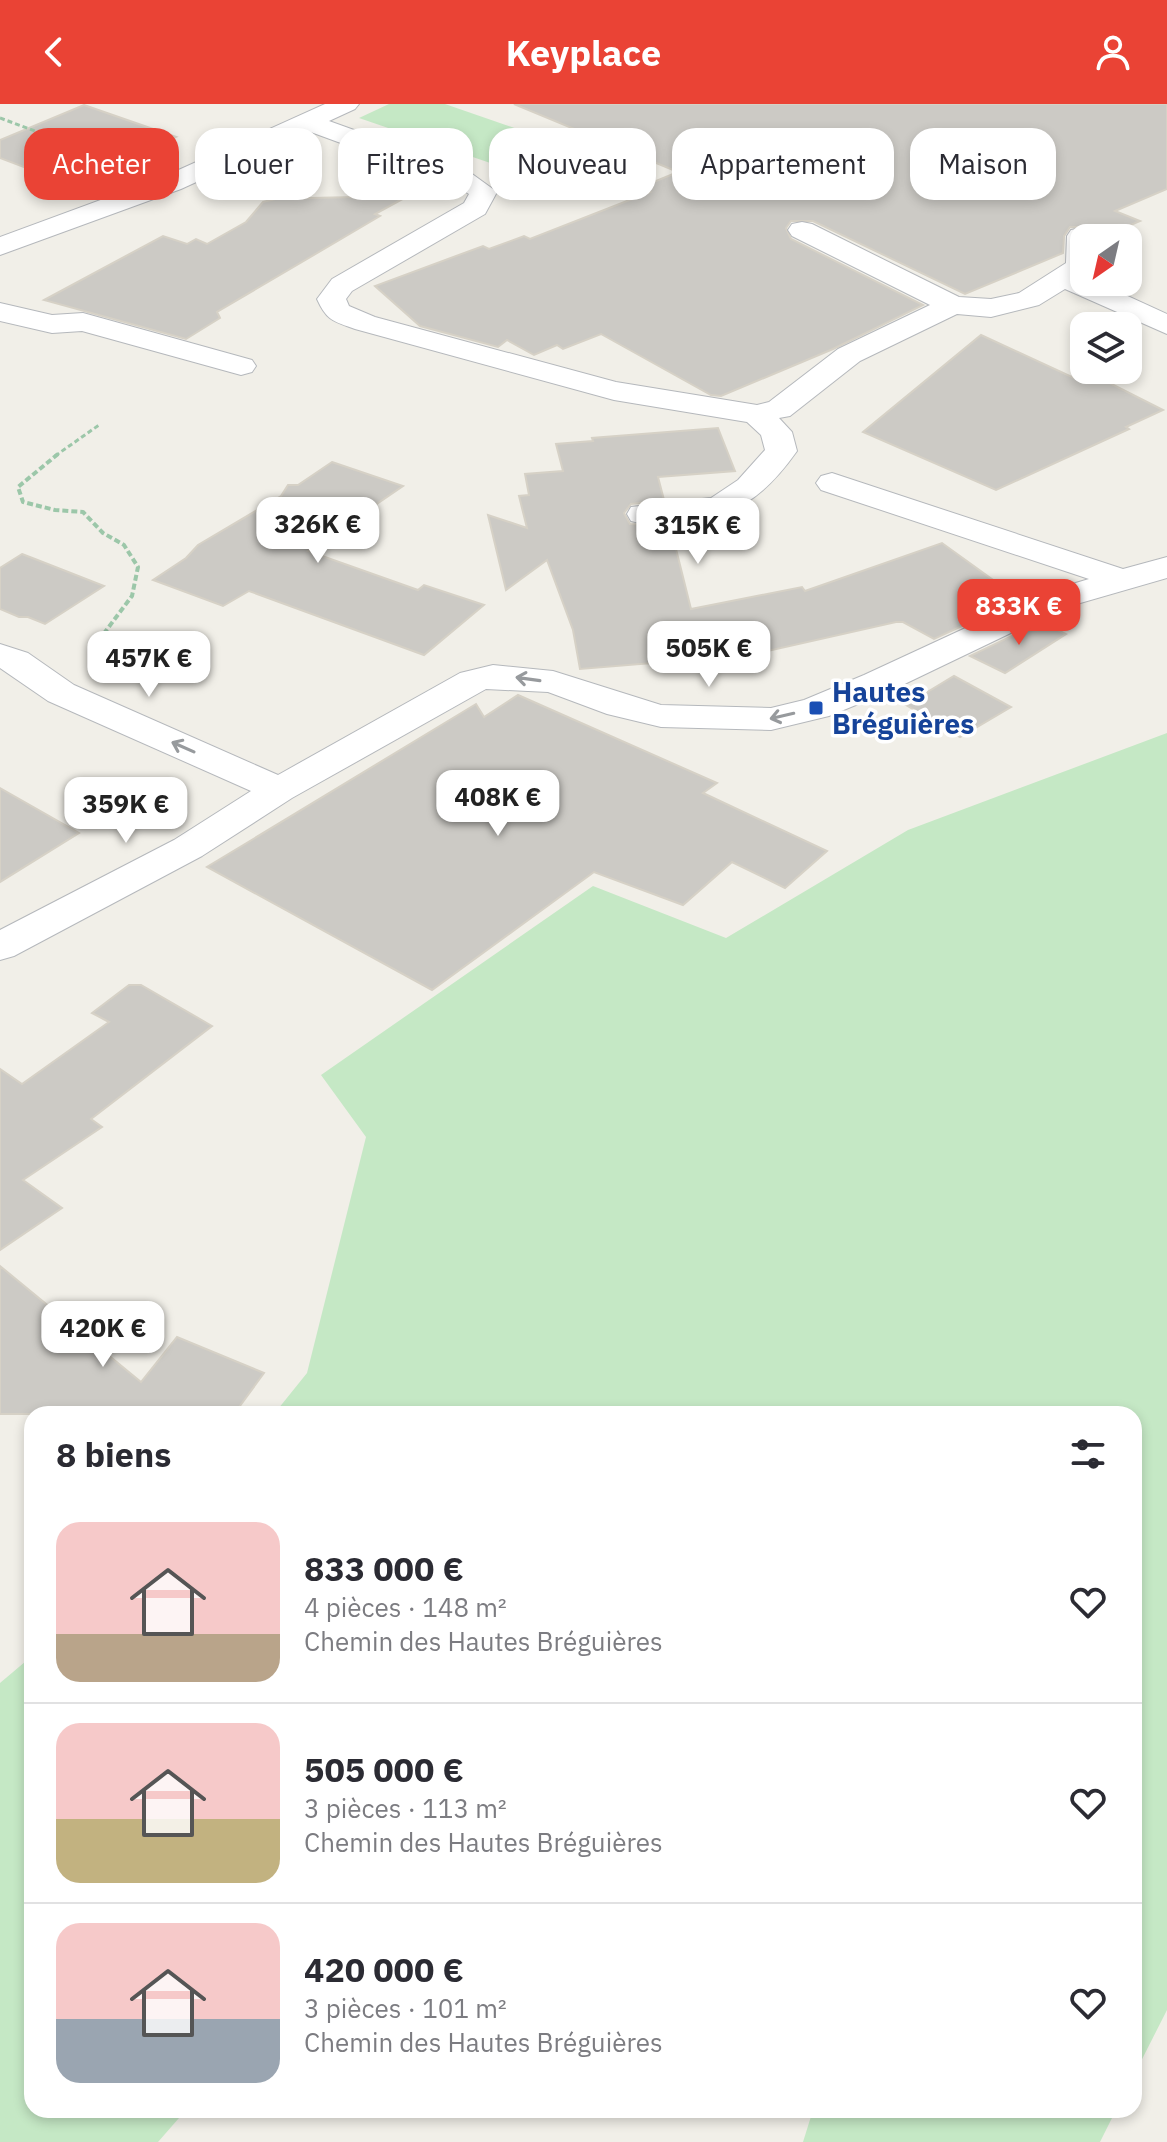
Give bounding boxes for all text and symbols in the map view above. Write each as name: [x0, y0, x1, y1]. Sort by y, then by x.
text: Keyplace: [506, 29, 661, 76]
icon: back: [32, 30, 76, 74]
icon: person: [1091, 30, 1135, 74]
chip: Acheter: [24, 128, 179, 200]
chip: Louer: [195, 128, 322, 200]
chip: Filtres: [338, 128, 473, 200]
chip: Nouveau: [489, 128, 656, 200]
chip: Appartement: [672, 128, 894, 200]
chip: Maison: [910, 128, 1056, 200]
north arrow: [1070, 224, 1142, 296]
map controls: [1070, 224, 1142, 384]
button: layers: [1070, 312, 1142, 384]
pin: 326K €: [253, 497, 383, 565]
pin: 315K €: [633, 498, 763, 566]
text: 326K €: [274, 506, 362, 540]
text: 315K €: [654, 507, 742, 541]
pin: 833K €: [954, 579, 1084, 647]
text: 833K €: [975, 588, 1063, 622]
pin: 505K €: [644, 621, 774, 689]
text: 505K €: [665, 630, 753, 664]
pin: 457K €: [84, 631, 214, 699]
text: 457K €: [105, 640, 193, 674]
one-way arrow: [516, 671, 541, 686]
place label: Hautes Bréguières: [832, 673, 974, 742]
marker: Hautes Bréguières: [807, 699, 825, 717]
one-way arrow: [770, 709, 796, 724]
one-way arrow: [171, 739, 195, 754]
pin: 408K €: [433, 770, 563, 838]
pin: 359K €: [61, 777, 191, 845]
text: 408K €: [454, 779, 542, 813]
text: 359K €: [82, 786, 170, 820]
pin: 420K €: [38, 1301, 168, 1369]
text: 420K €: [59, 1310, 147, 1344]
text: 8 biens: [56, 1432, 171, 1476]
icon: filters: [1066, 1432, 1110, 1476]
text: 833 000 €: [304, 1546, 464, 1590]
icon: home: [120, 1554, 216, 1650]
icon: heart: [1066, 1580, 1110, 1624]
text: 4 pièces · 148 m²: [304, 1590, 507, 1624]
text: Chemin des Hautes Bréguières: [304, 1624, 663, 1658]
text: 505 000 €: [304, 1747, 464, 1791]
icon: home: [120, 1755, 216, 1851]
icon: heart: [1066, 1781, 1110, 1825]
text: 3 pièces · 113 m²: [304, 1791, 507, 1825]
text: Chemin des Hautes Bréguières: [304, 1825, 663, 1859]
text: 420 000 €: [304, 1947, 464, 1991]
icon: home: [120, 1955, 216, 2051]
icon: heart: [1066, 1981, 1110, 2025]
text: 3 pièces · 101 m²: [304, 1991, 507, 2025]
text: Chemin des Hautes Bréguières: [304, 2025, 663, 2059]

